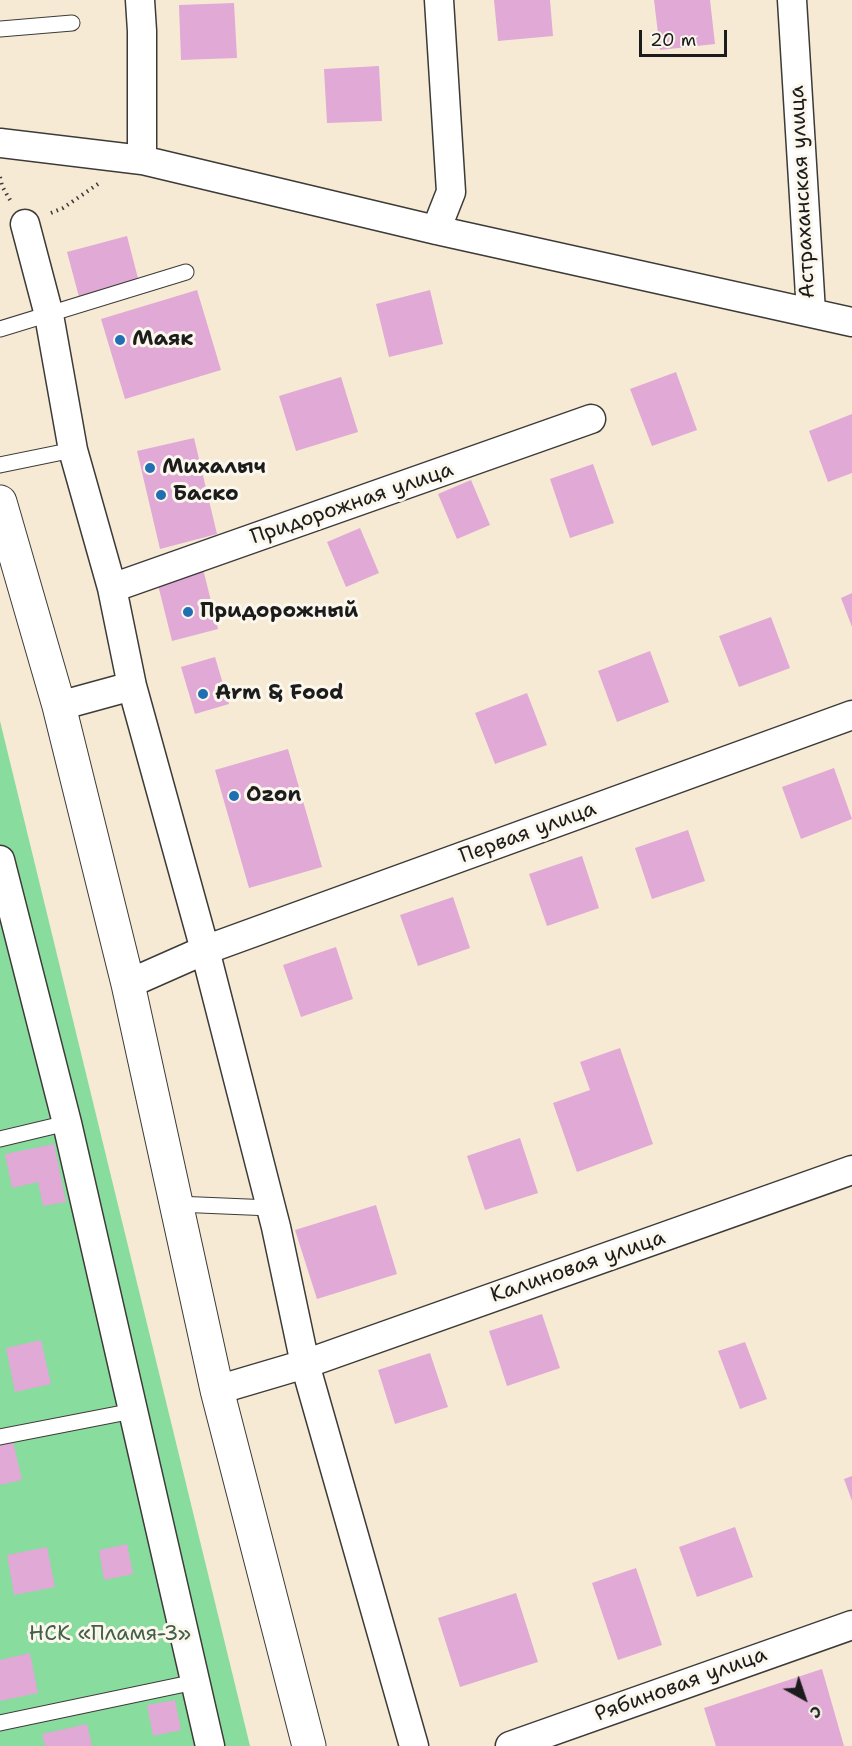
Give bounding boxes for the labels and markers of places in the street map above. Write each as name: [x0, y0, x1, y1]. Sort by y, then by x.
place label: Маяк: [132, 327, 193, 353]
marker: Маяк: [113, 333, 127, 347]
place label: Михалыч: [162, 455, 266, 481]
marker: Михалыч: [143, 461, 157, 475]
place label: Баско: [173, 482, 239, 508]
marker: Баско: [154, 488, 168, 502]
place label: Придорожный: [200, 599, 358, 625]
marker: Придорожный: [181, 605, 195, 619]
place label: Arm & Food: [215, 681, 344, 707]
marker: Arm & Food: [196, 687, 210, 701]
place label: Ozon: [246, 783, 301, 809]
marker: Ozon: [227, 789, 241, 803]

